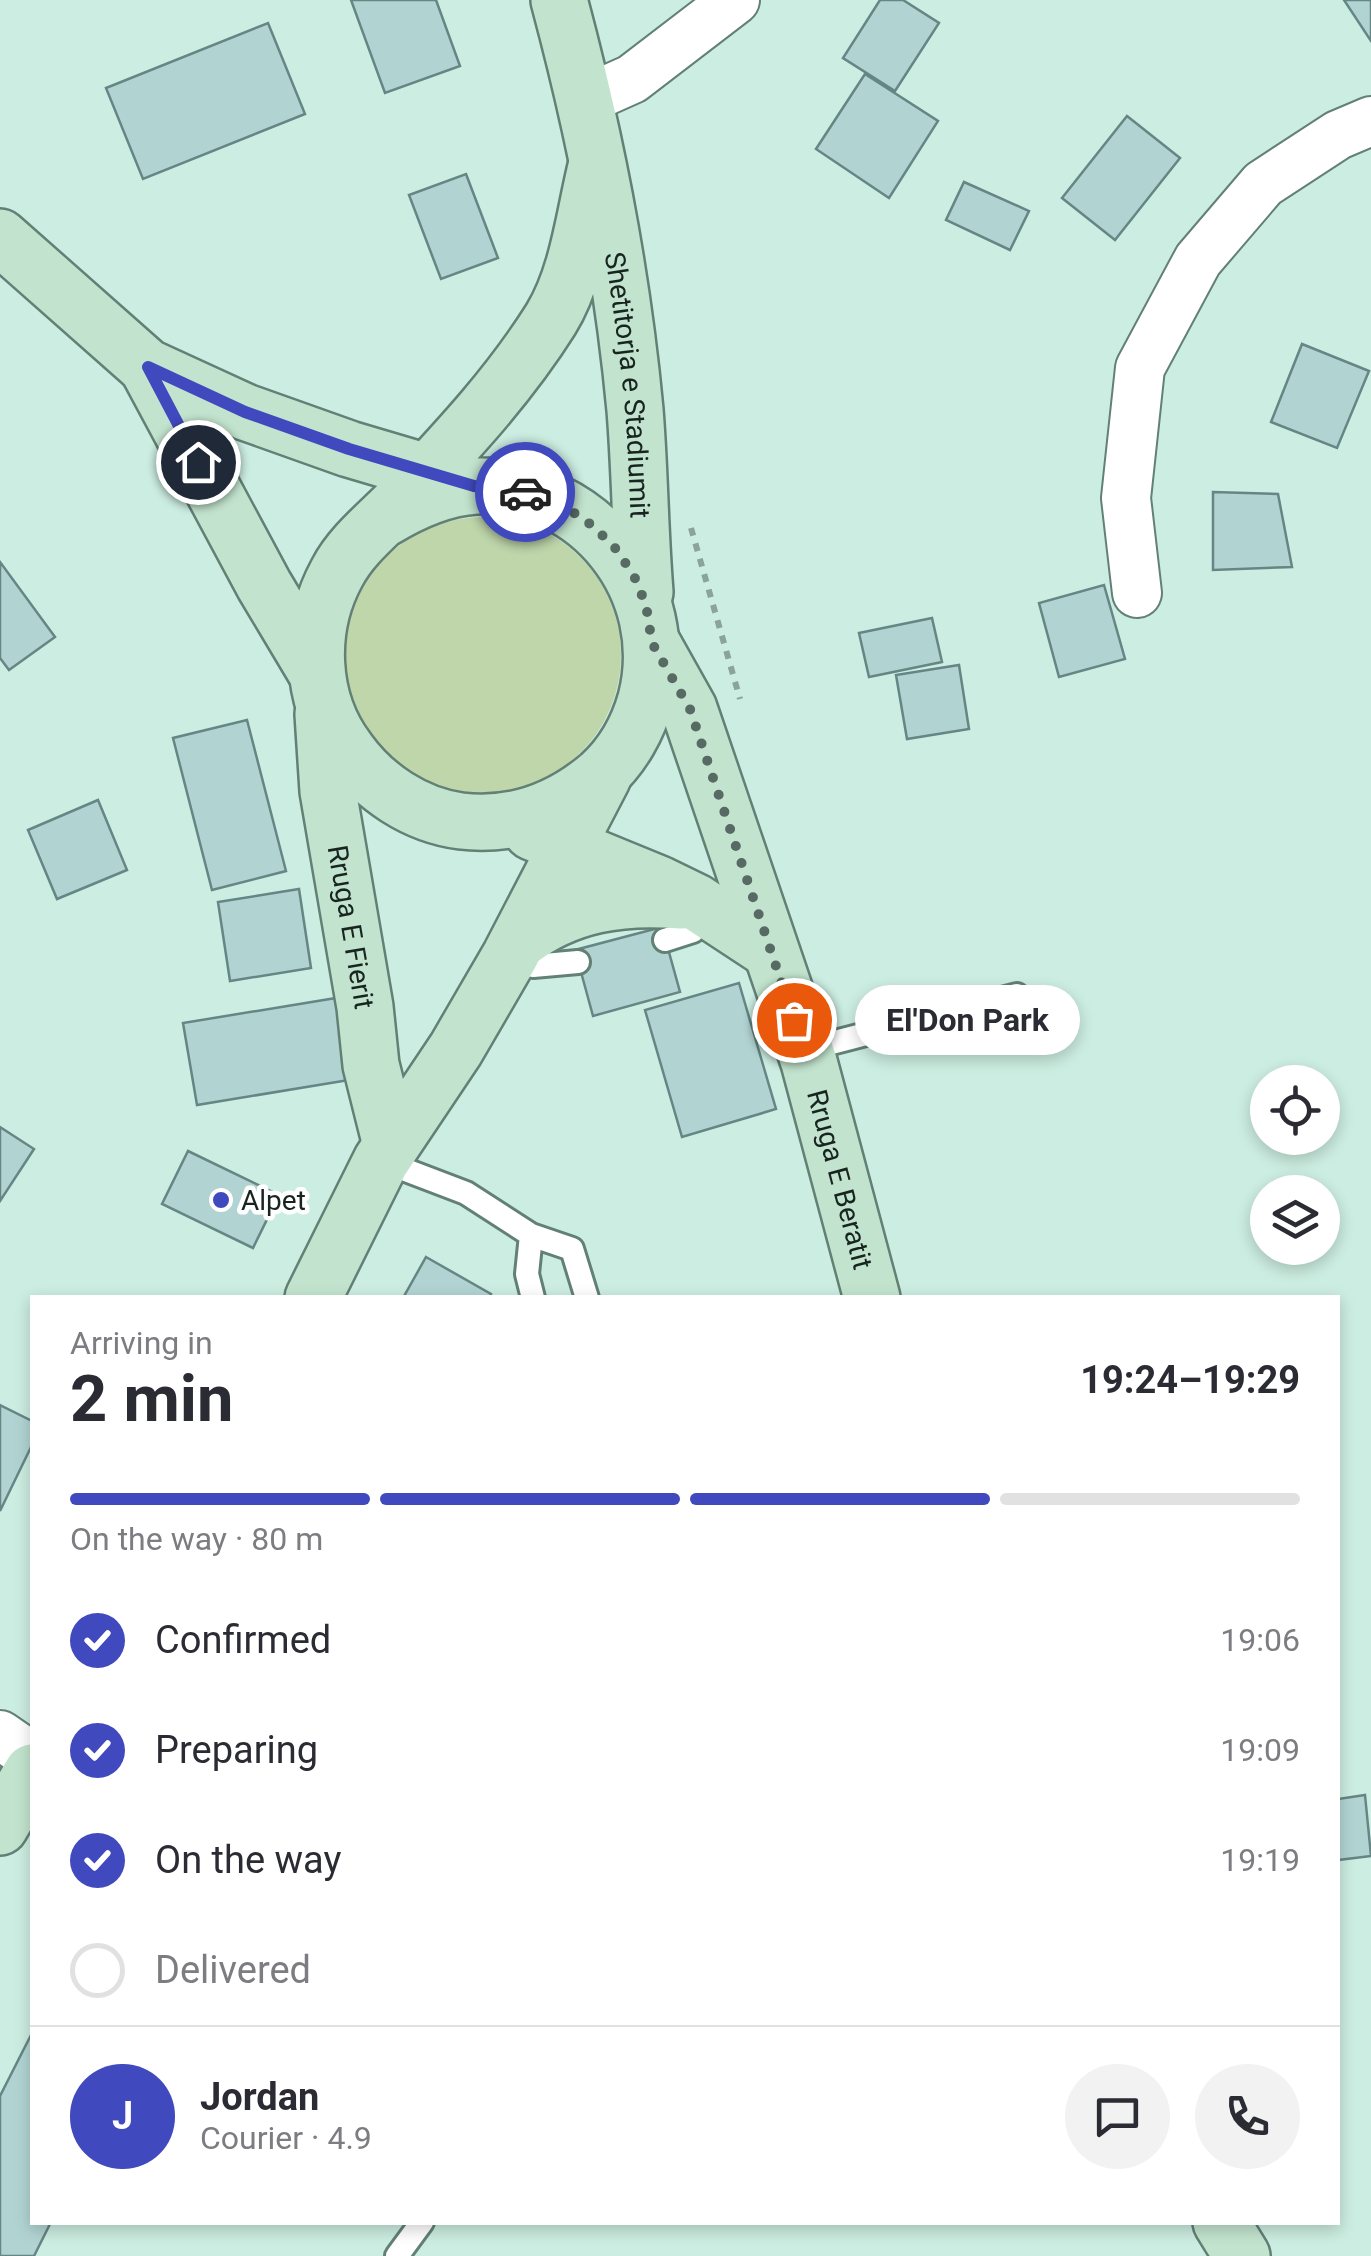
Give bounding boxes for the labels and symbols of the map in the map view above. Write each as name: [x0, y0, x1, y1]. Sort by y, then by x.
street label: Shetitorja e Stadiumit: [598, 250, 657, 519]
pin: [156, 420, 241, 505]
courier: [475, 442, 575, 542]
street label: Rruga E Fierit: [321, 843, 381, 1011]
pin: [752, 978, 837, 1063]
callout: El'Don Park: [854, 985, 1079, 1055]
street label: Rruga E Beratit: [800, 1086, 880, 1273]
place label: Alpet: [241, 1184, 306, 1217]
marker: Alpet: [210, 1189, 232, 1211]

